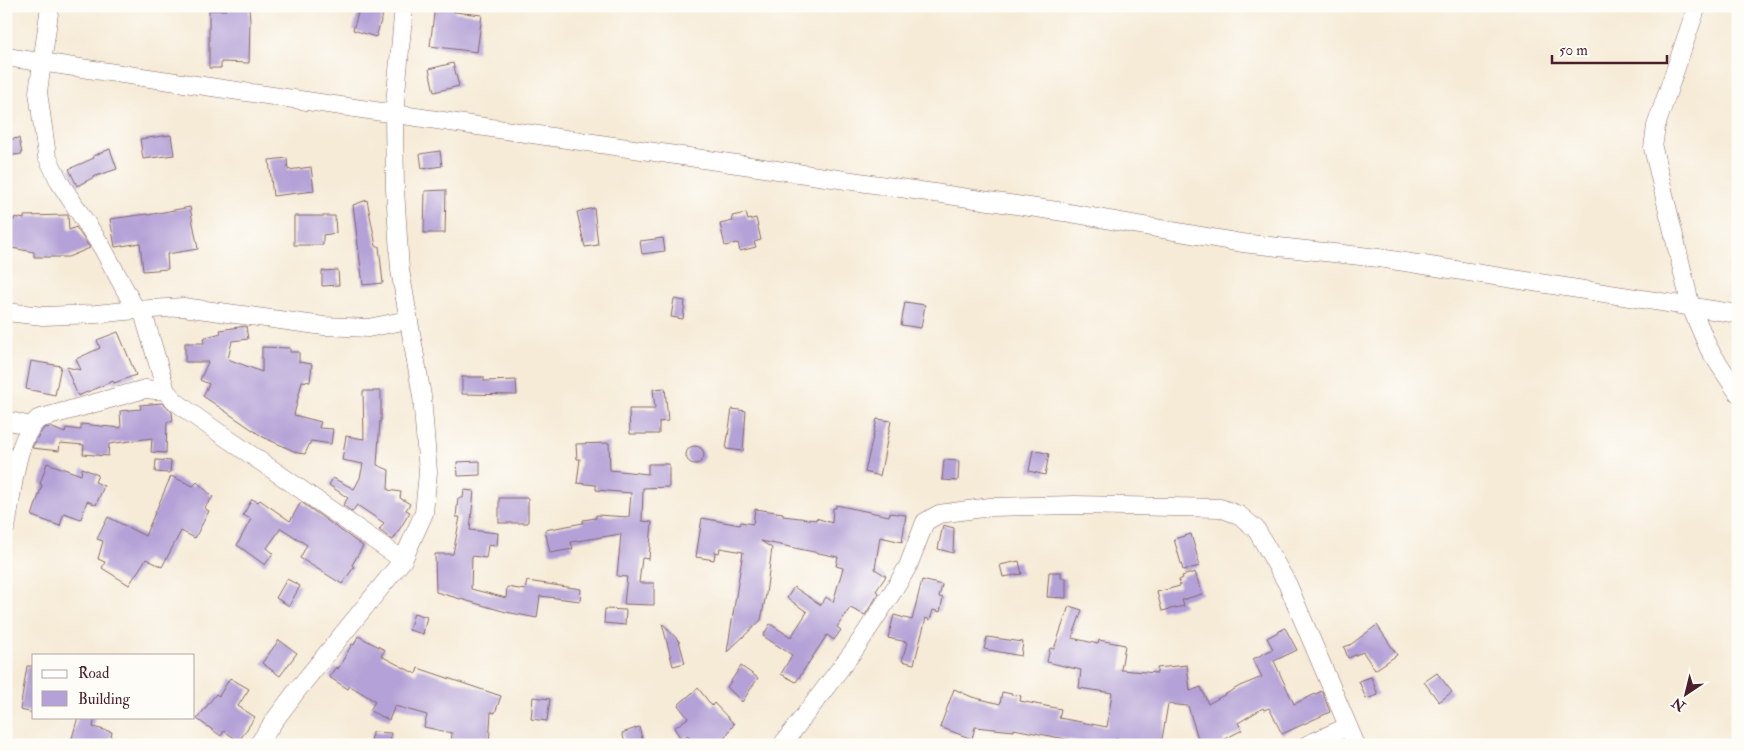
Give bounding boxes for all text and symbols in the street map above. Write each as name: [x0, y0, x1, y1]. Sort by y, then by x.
scale bar: [1552, 32, 1666, 64]
text: 50 m: [1559, 41, 1588, 60]
legend: [32, 654, 195, 718]
text: Road: [78, 664, 110, 683]
north arrow: [1662, 668, 1712, 718]
text: Building: [78, 690, 130, 709]
text: N: [1668, 693, 1690, 715]

